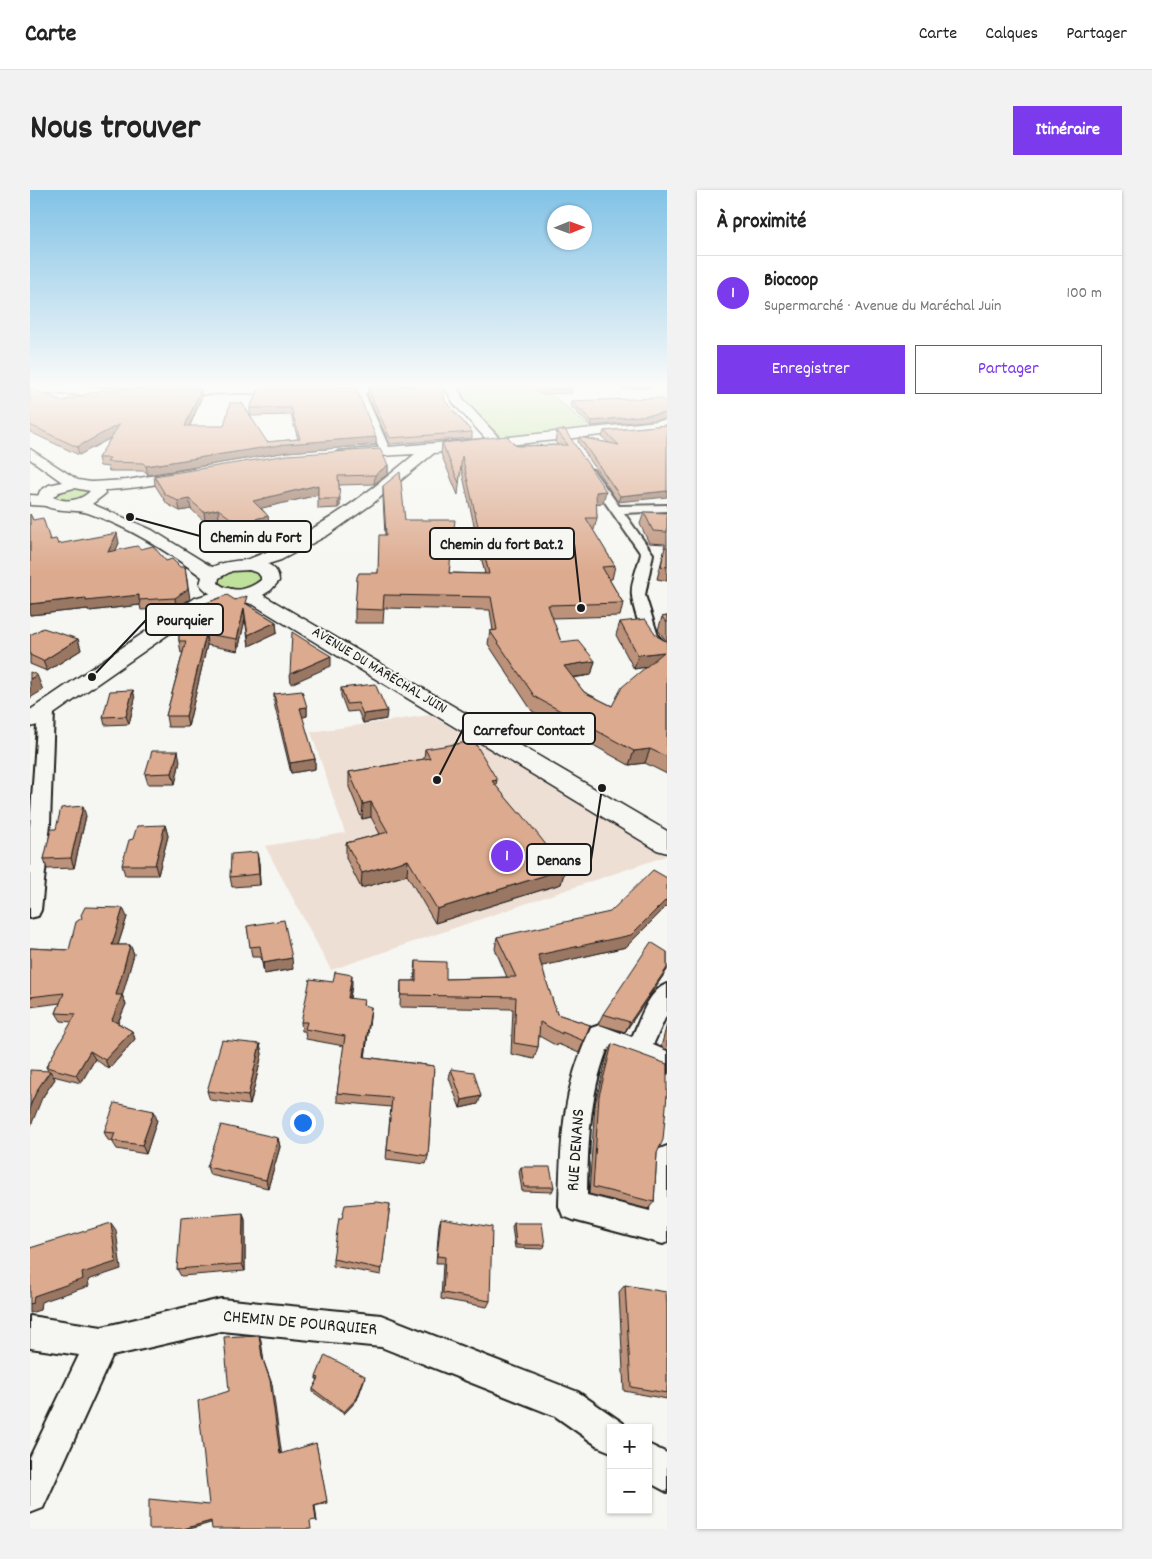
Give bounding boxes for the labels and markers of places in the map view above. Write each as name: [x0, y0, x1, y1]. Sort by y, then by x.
callout: Chemin du Fort: [200, 521, 311, 552]
callout: Chemin du fort Bat.2: [430, 528, 574, 559]
callout: Pourquier: [146, 604, 223, 635]
callout: Carrefour Contact: [463, 713, 595, 744]
pin: 1: [491, 837, 523, 875]
callout: Denans: [527, 844, 591, 875]

